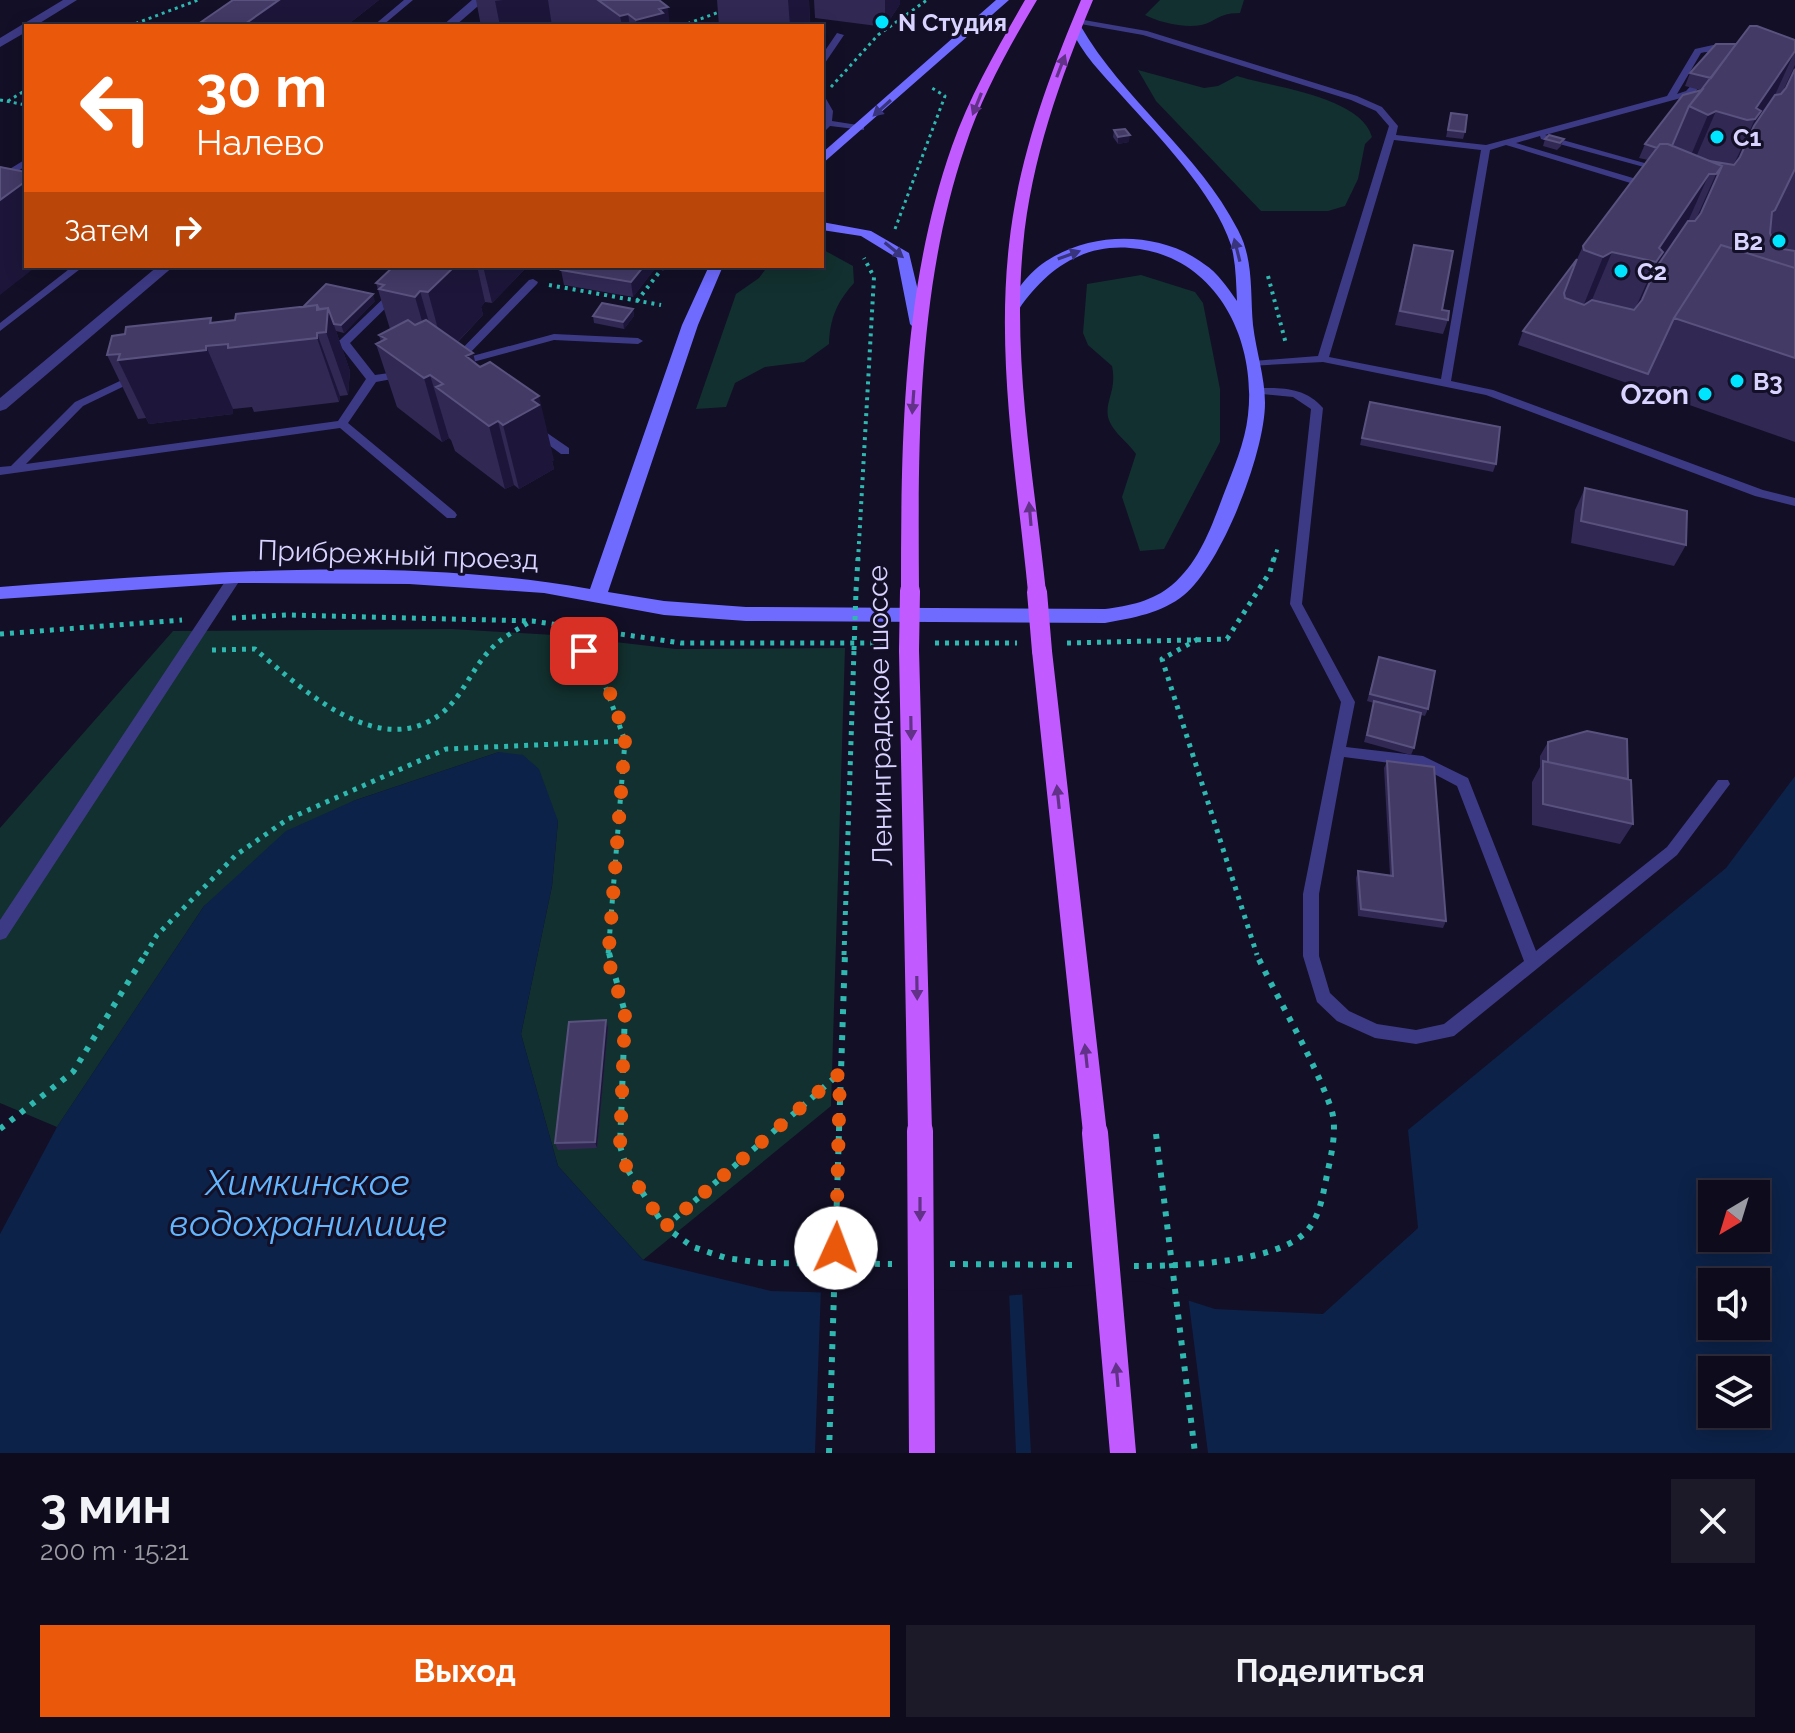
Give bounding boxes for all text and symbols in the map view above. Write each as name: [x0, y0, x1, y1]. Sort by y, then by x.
place label: N Студия: [898, 8, 1007, 37]
marker: N Студия: [873, 13, 891, 31]
text: 30 m: [196, 54, 327, 120]
one-way arrow: [1054, 54, 1067, 78]
icon: left: [64, 56, 168, 160]
one-way arrow: [970, 92, 983, 116]
one-way arrow: [873, 99, 892, 117]
text: Налево: [196, 121, 324, 163]
place label: C1: [1733, 123, 1761, 152]
marker: C1: [1708, 128, 1726, 146]
icon: right: [165, 208, 209, 252]
text: Затем: [64, 213, 149, 248]
place label: B2: [1733, 227, 1763, 256]
marker: B2: [1770, 232, 1788, 250]
one-way arrow: [1231, 237, 1243, 262]
one-way arrow: [884, 241, 905, 258]
one-way arrow: [1057, 248, 1081, 261]
place label: C2: [1637, 257, 1667, 286]
marker: C2: [1612, 262, 1630, 280]
place label: B3: [1753, 367, 1783, 396]
marker: B3: [1728, 372, 1746, 390]
place label: Ozon: [1620, 378, 1689, 411]
marker: Ozon: [1696, 385, 1714, 403]
one-way arrow: [906, 390, 919, 415]
one-way arrow: [1023, 501, 1036, 526]
street label: Прибрежный проезд: [257, 534, 539, 576]
street label: Ленинградское шоссе: [861, 565, 899, 867]
pin: [550, 617, 618, 685]
icon: arrive: [562, 629, 606, 673]
one-way arrow: [905, 716, 917, 741]
one-way arrow: [1051, 784, 1064, 809]
one-way arrow: [910, 976, 923, 1001]
one-way arrow: [1080, 1043, 1093, 1068]
water label: Химкинское водохранилище: [168, 1161, 448, 1244]
north arrow: [1698, 1180, 1770, 1252]
map controls: [1698, 1180, 1770, 1428]
one-way arrow: [914, 1197, 927, 1222]
position arrow: [794, 1206, 878, 1290]
button: sound: [1698, 1268, 1770, 1340]
button: layers: [1698, 1356, 1770, 1428]
one-way arrow: [1110, 1362, 1123, 1387]
text: 3 мин: [40, 1478, 172, 1534]
button: close: [1671, 1479, 1755, 1563]
text: 200 m · 15:21: [40, 1536, 189, 1566]
button: Выход: [40, 1625, 890, 1717]
button: Поделиться: [906, 1625, 1755, 1717]

